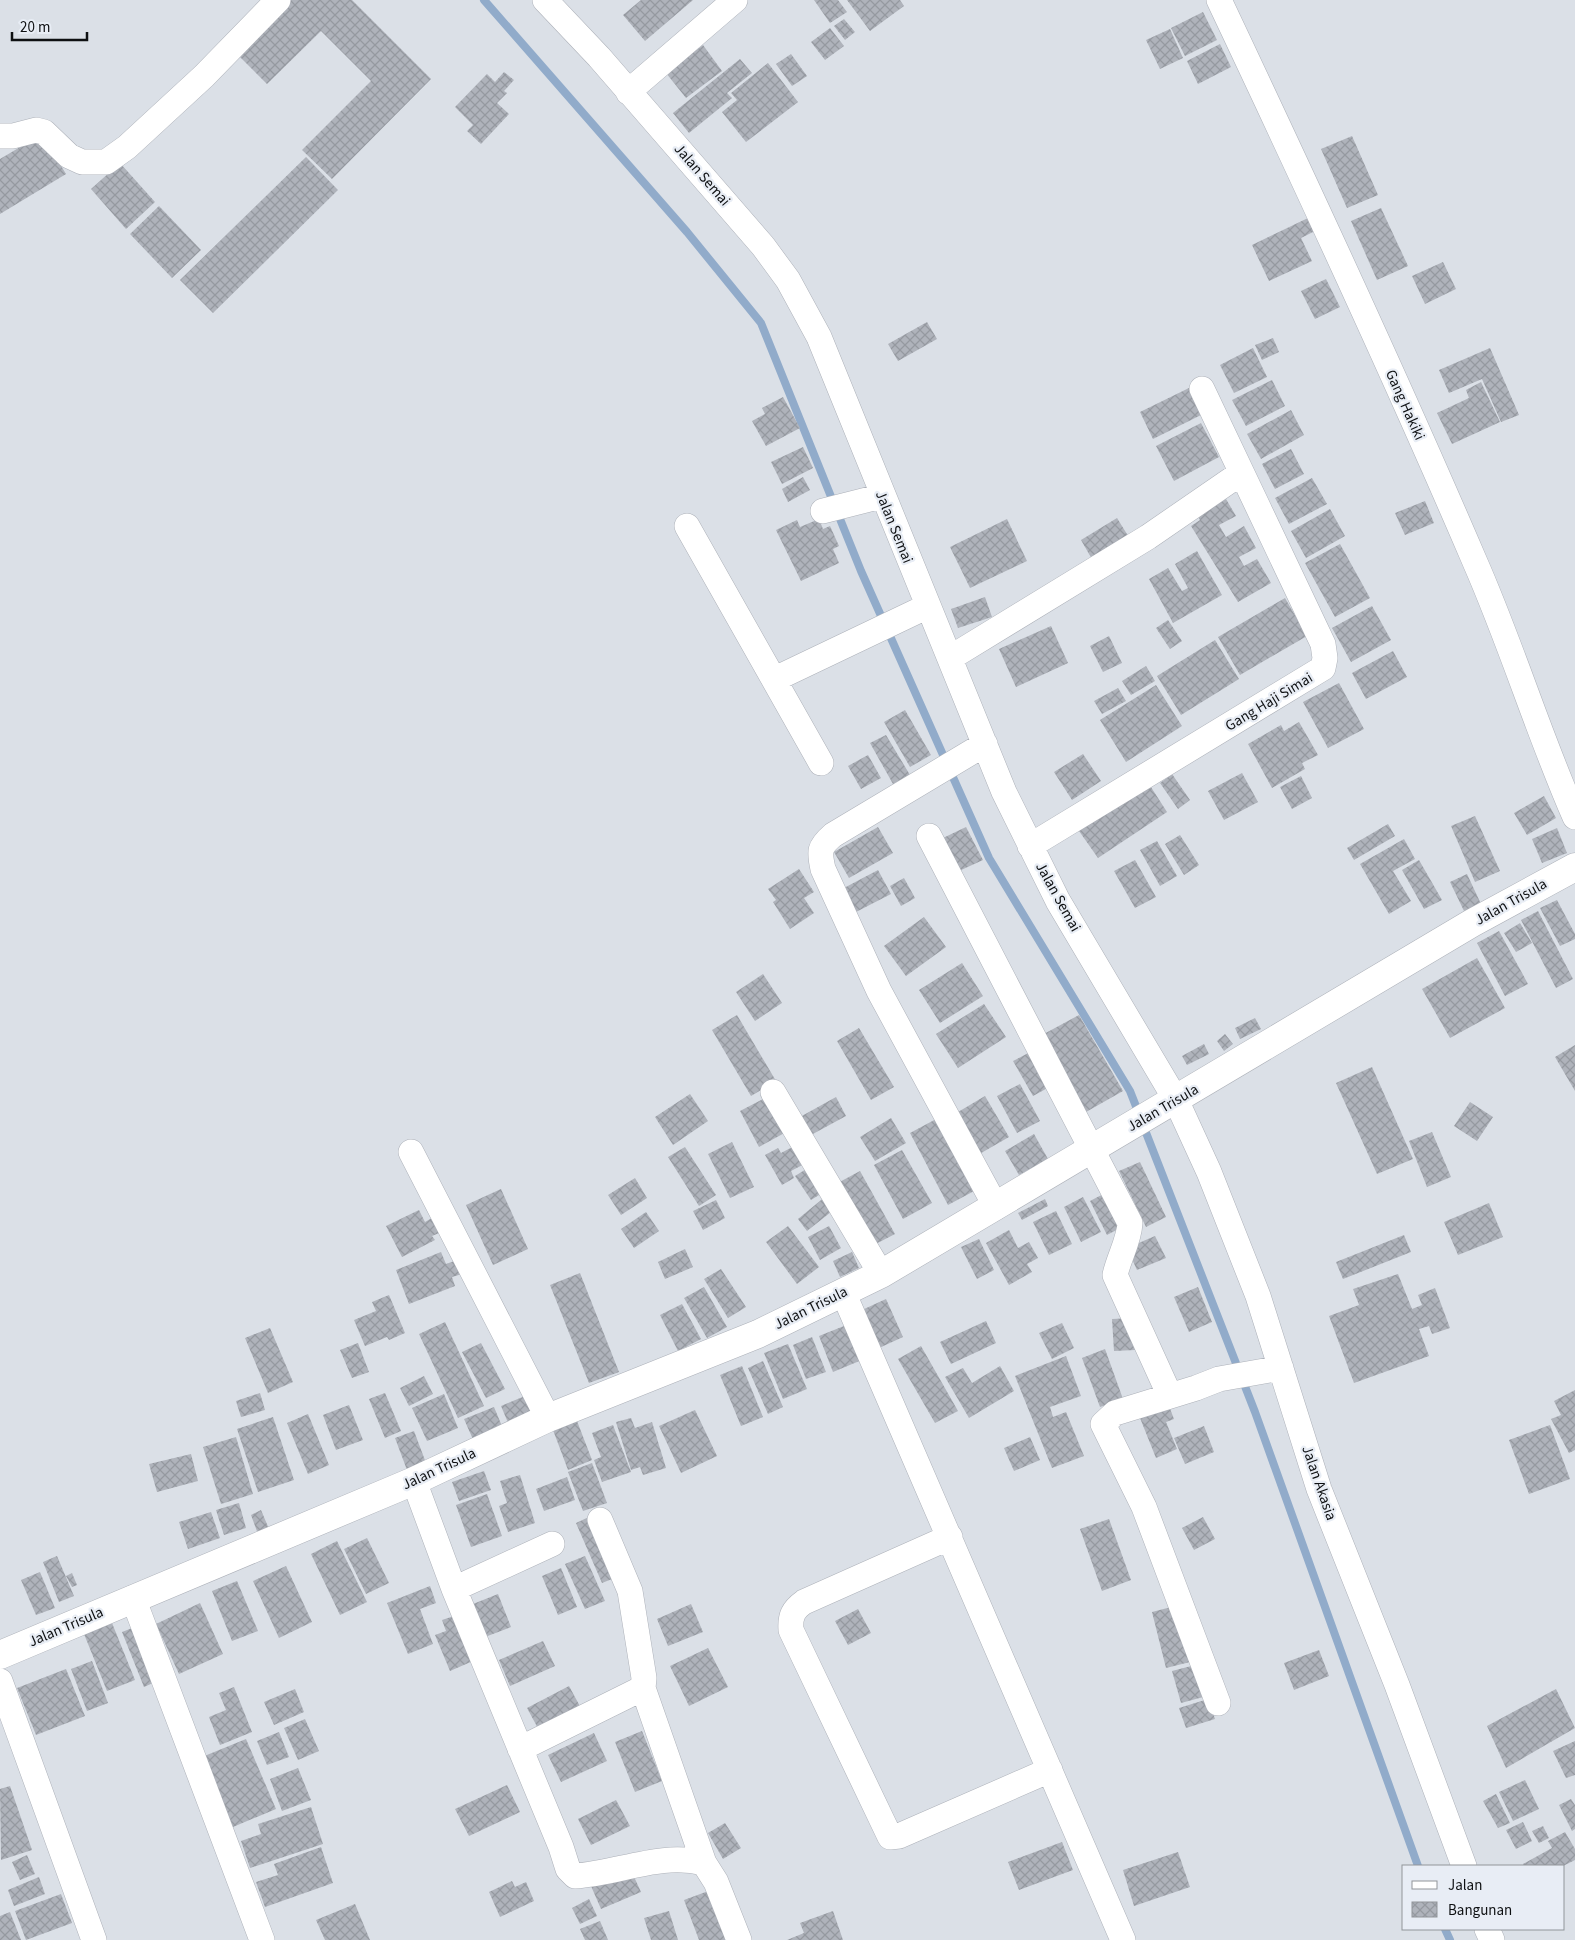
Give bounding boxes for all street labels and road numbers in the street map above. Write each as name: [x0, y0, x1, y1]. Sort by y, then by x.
street label: Jalan Semai: [669, 139, 735, 211]
street label: Gang Hakiki: [1380, 366, 1430, 444]
street label: Jalan Semai: [870, 488, 918, 566]
street label: Gang Haji Simai: [1221, 668, 1317, 736]
street label: Jalan Semai: [1030, 858, 1086, 936]
street label: Jalan Trisula: [1471, 874, 1551, 930]
street label: Jalan Trisula: [1123, 1079, 1203, 1137]
street label: Jalan Trisula: [771, 1281, 851, 1335]
street label: Jalan Trisula: [399, 1443, 479, 1495]
street label: Jalan Akasia: [1296, 1443, 1342, 1523]
street label: Jalan Trisula: [25, 1602, 107, 1652]

